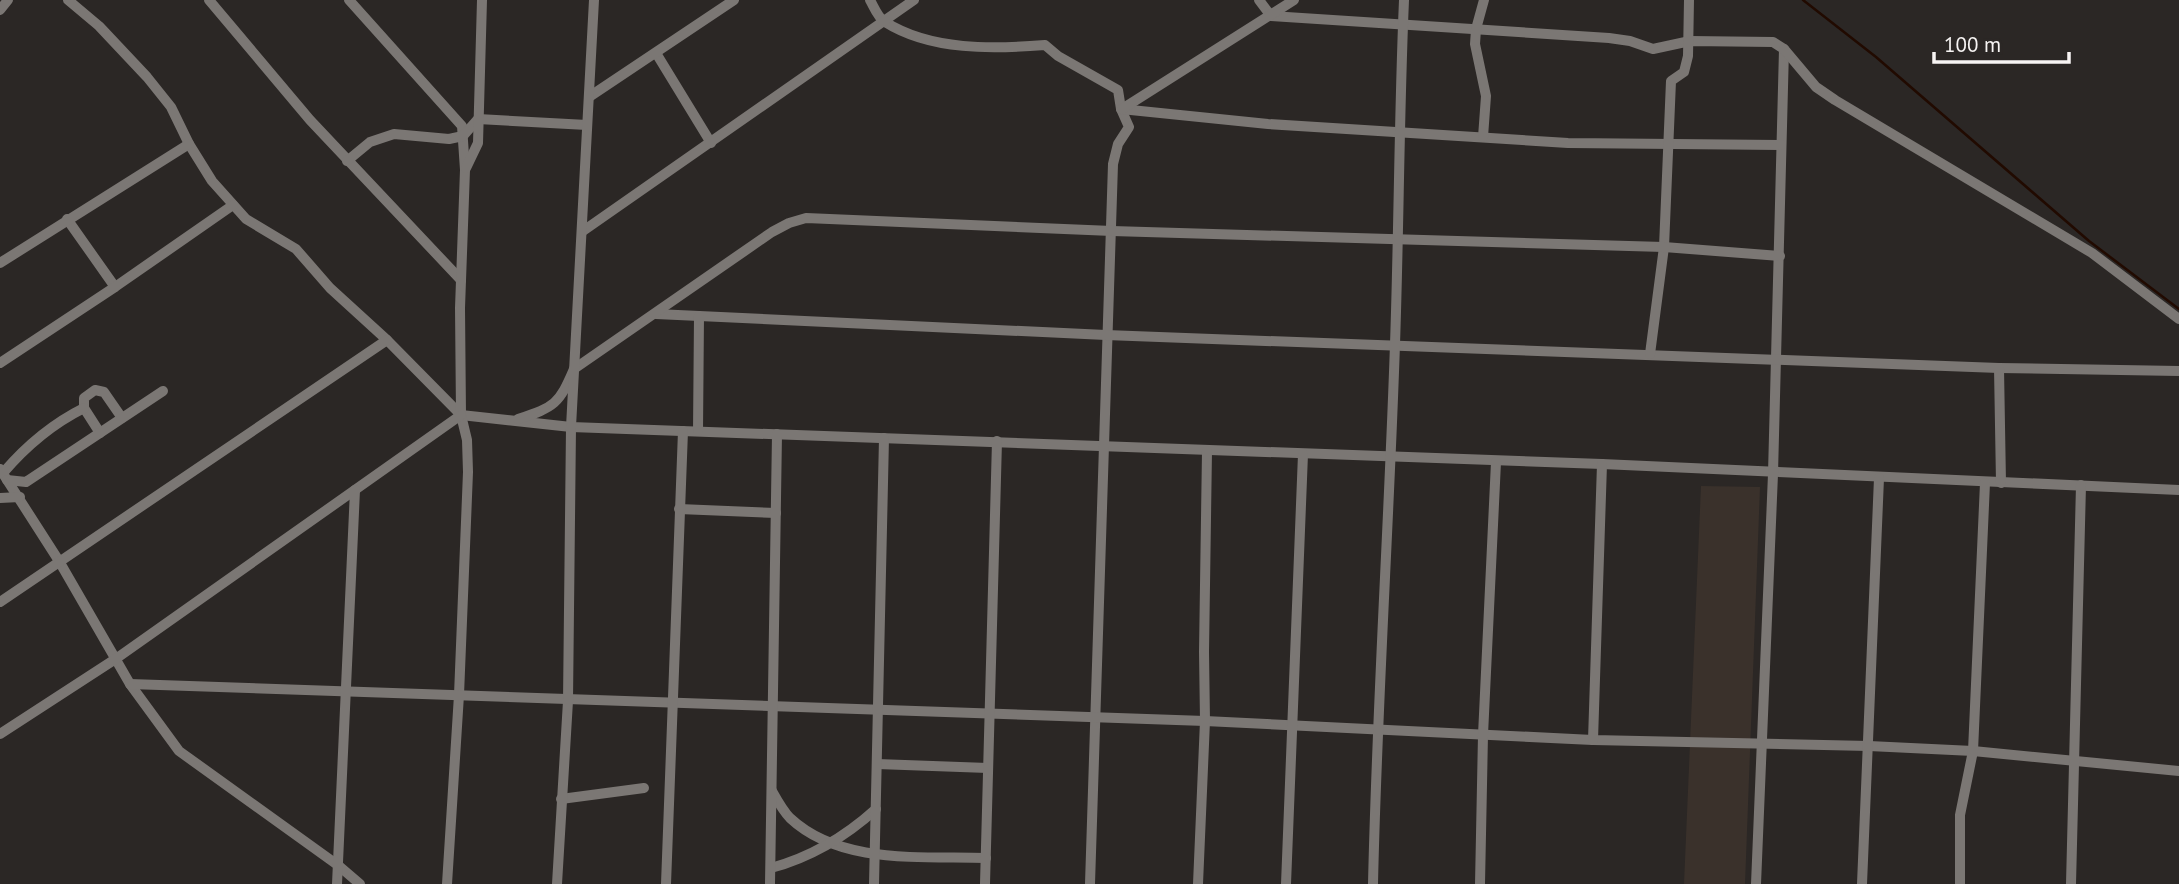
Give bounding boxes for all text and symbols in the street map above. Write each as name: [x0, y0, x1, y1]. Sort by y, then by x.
scale bar: [1934, 21, 2069, 65]
text: 100 m: [1944, 31, 2001, 58]

